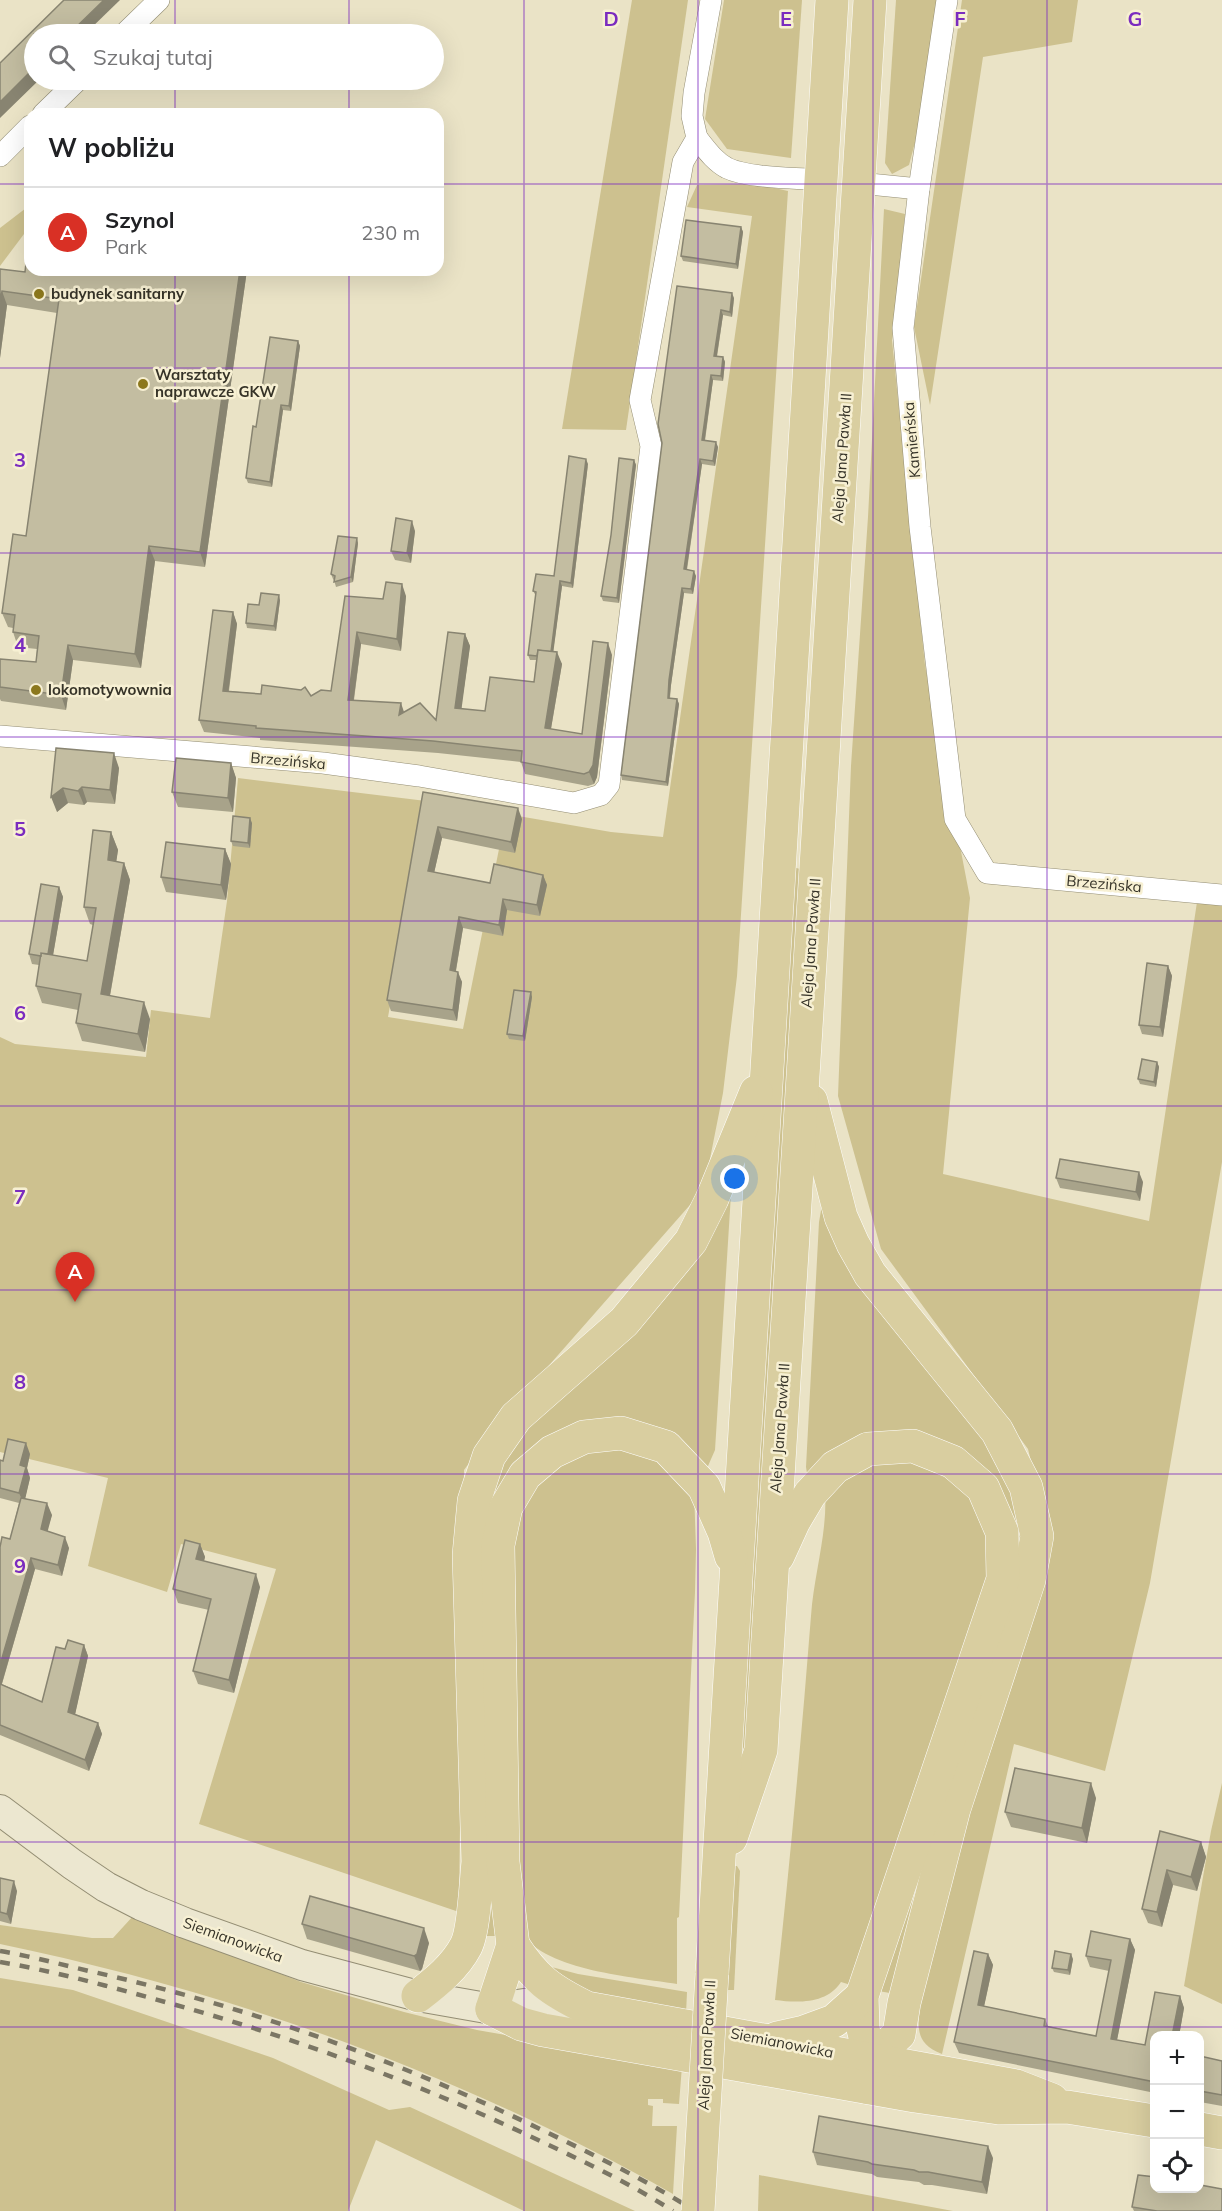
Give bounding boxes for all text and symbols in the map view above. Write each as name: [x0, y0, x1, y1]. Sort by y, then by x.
text: D: [603, 6, 619, 31]
text: E: [780, 6, 792, 31]
text: F: [954, 6, 966, 31]
text: G: [1128, 6, 1142, 31]
search box: [24, 24, 444, 90]
icon: search: [45, 41, 78, 74]
text: Szukaj tutaj: [93, 43, 213, 71]
text: W pobliżu: [48, 131, 175, 164]
text: Szynol: [105, 206, 175, 234]
text: A: [60, 220, 75, 245]
text: 230 m: [361, 220, 420, 245]
text: Park: [105, 234, 147, 259]
place label: budynek sanitarny: [51, 284, 185, 303]
marker: budynek sanitarny: [32, 287, 46, 301]
place label: Warsztaty naprawcze GKW: [155, 365, 276, 401]
marker: Warsztaty naprawcze GKW: [136, 377, 150, 391]
street label: Aleja Jana Pawła II: [827, 392, 856, 524]
street label: Kamieńska: [899, 401, 924, 479]
text: 3: [14, 447, 26, 472]
text: 4: [14, 632, 26, 657]
place label: lokomotywownia: [48, 680, 172, 699]
marker: lokomotywownia: [29, 683, 43, 697]
street label: Brzezińska: [250, 748, 327, 773]
text: 5: [14, 816, 26, 841]
street label: Brzezińska: [1066, 871, 1143, 896]
street label: Aleja Jana Pawła II: [796, 877, 825, 1009]
text: 6: [14, 1000, 26, 1025]
your location: [720, 1164, 749, 1193]
text: 7: [14, 1184, 26, 1209]
pin: A: [56, 1252, 94, 1302]
street label: Aleja Jana Pawła II: [765, 1362, 794, 1494]
text: 8: [14, 1369, 26, 1394]
text: 9: [14, 1553, 26, 1578]
street label: Siemianowicka: [181, 1913, 286, 1966]
street label: Aleja Jana Pawła II: [694, 1979, 719, 2111]
street label: Siemianowicka: [729, 2023, 835, 2062]
map controls: [1150, 2031, 1204, 2193]
button: +: [1150, 2031, 1204, 2085]
button: −: [1150, 2085, 1204, 2139]
button: locate: [1150, 2139, 1204, 2193]

